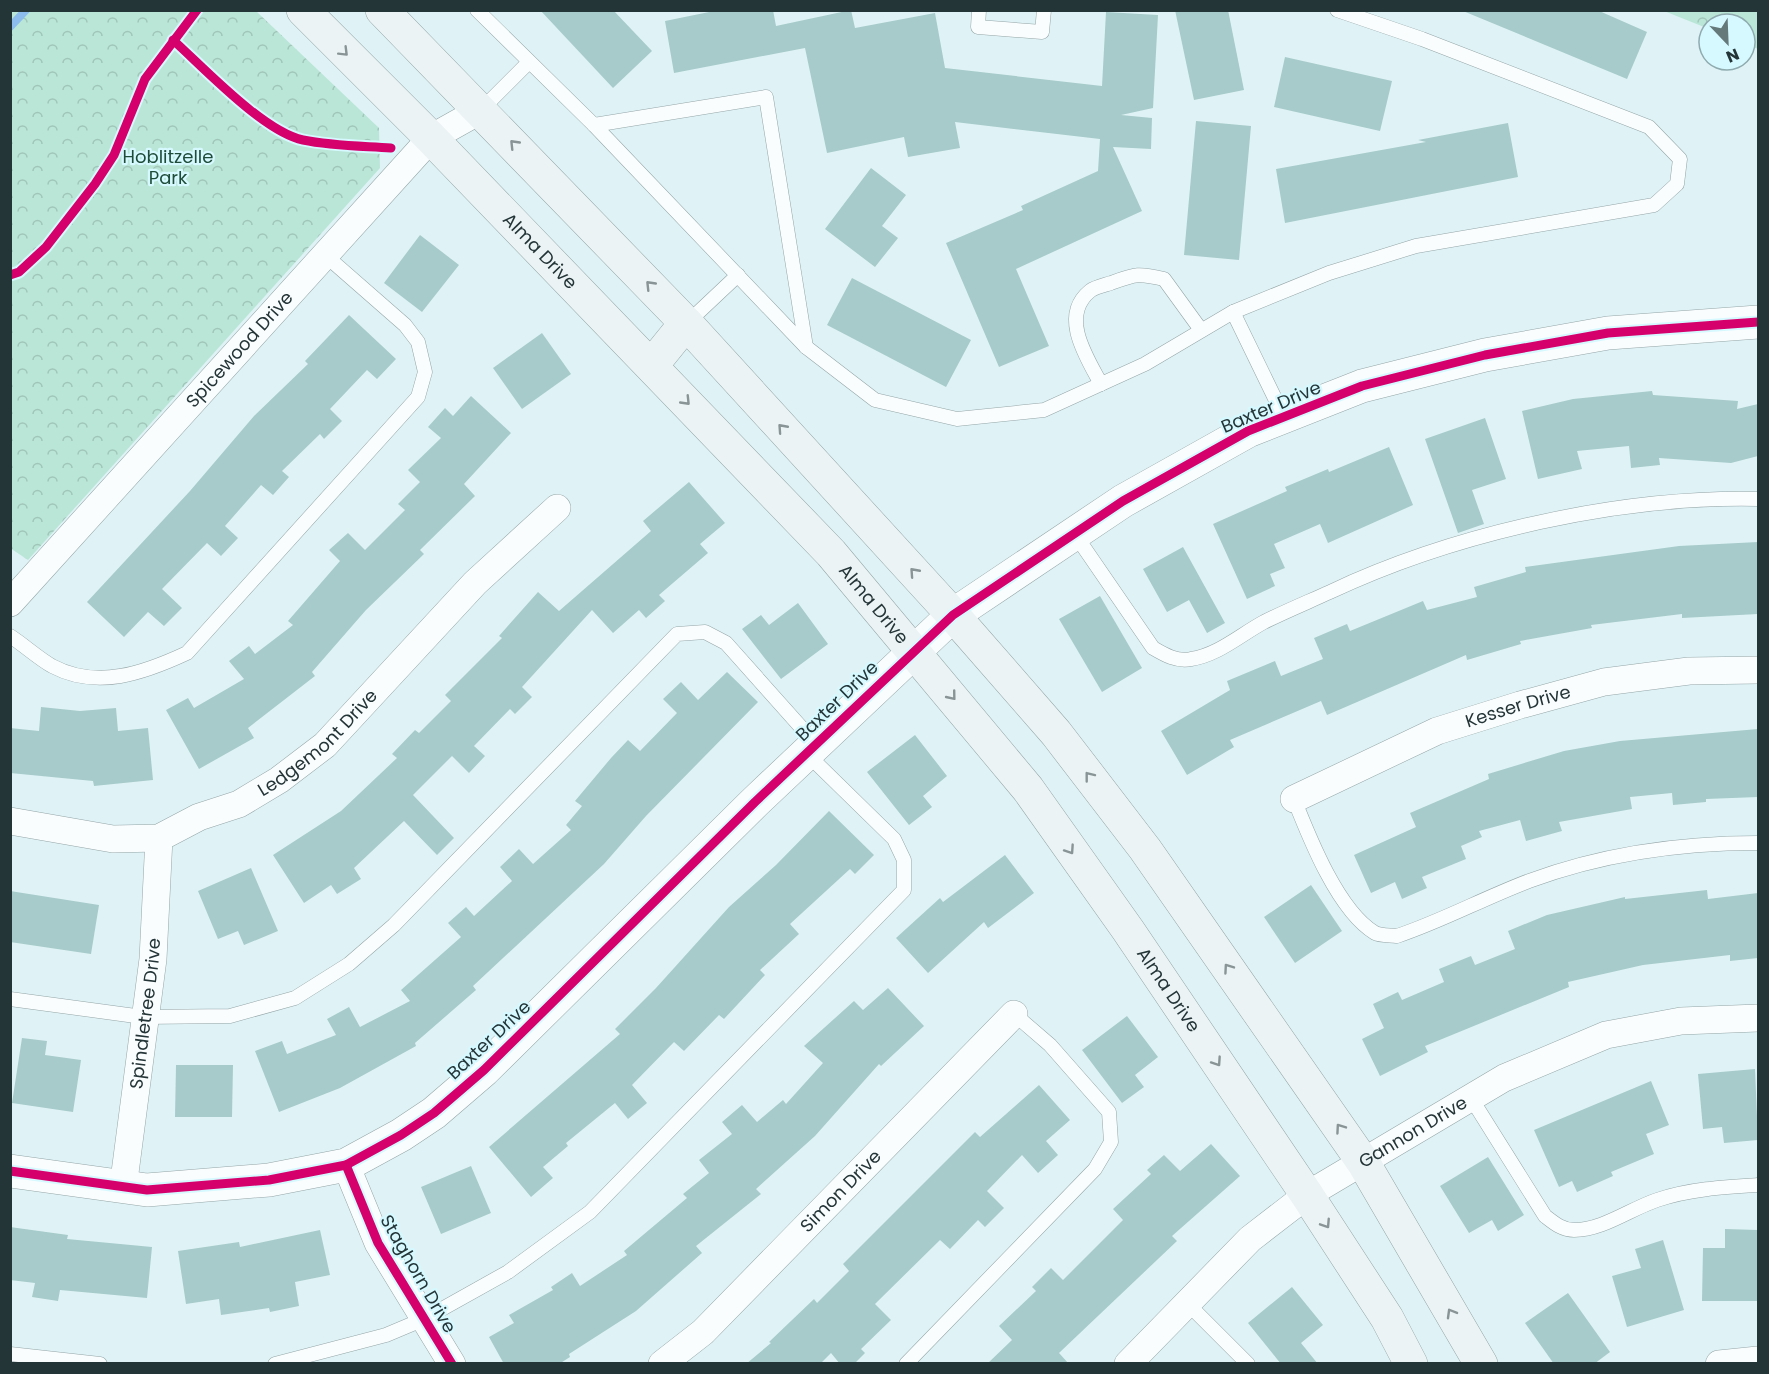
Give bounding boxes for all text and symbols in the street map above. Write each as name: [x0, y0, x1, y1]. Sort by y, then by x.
north arrow: [1697, 12, 1757, 72]
text: N: [1723, 42, 1743, 68]
one-way arrow: [337, 44, 348, 55]
one-way arrow: [511, 141, 522, 152]
park label: Hoblitzelle Park: [123, 144, 213, 190]
street label: Alma Drive: [498, 207, 583, 294]
one-way arrow: [646, 281, 657, 292]
street label: Spicewood Drive: [180, 285, 299, 413]
street label: Baxter Drive: [1217, 374, 1325, 439]
one-way arrow: [679, 395, 690, 405]
one-way arrow: [778, 424, 789, 435]
street label: Alma Drive: [833, 558, 915, 649]
one-way arrow: [910, 568, 921, 579]
street label: Baxter Drive: [790, 655, 884, 747]
street label: Kesser Drive: [1462, 679, 1573, 733]
street label: Ledgemont Drive: [253, 683, 383, 802]
one-way arrow: [944, 689, 955, 700]
one-way arrow: [1085, 772, 1096, 783]
one-way arrow: [1063, 844, 1074, 855]
street label: Spindletree Drive: [123, 937, 166, 1090]
street label: Alma Drive: [1131, 942, 1206, 1037]
one-way arrow: [1224, 964, 1235, 975]
street label: Baxter Drive: [441, 994, 536, 1085]
one-way arrow: [1210, 1056, 1221, 1067]
street label: Gannon Drive: [1354, 1090, 1472, 1174]
one-way arrow: [1336, 1124, 1347, 1135]
street label: Simon Drive: [794, 1144, 887, 1238]
street label: Staghorn Drive: [374, 1210, 462, 1337]
one-way arrow: [1318, 1218, 1329, 1229]
one-way arrow: [1447, 1309, 1459, 1319]

